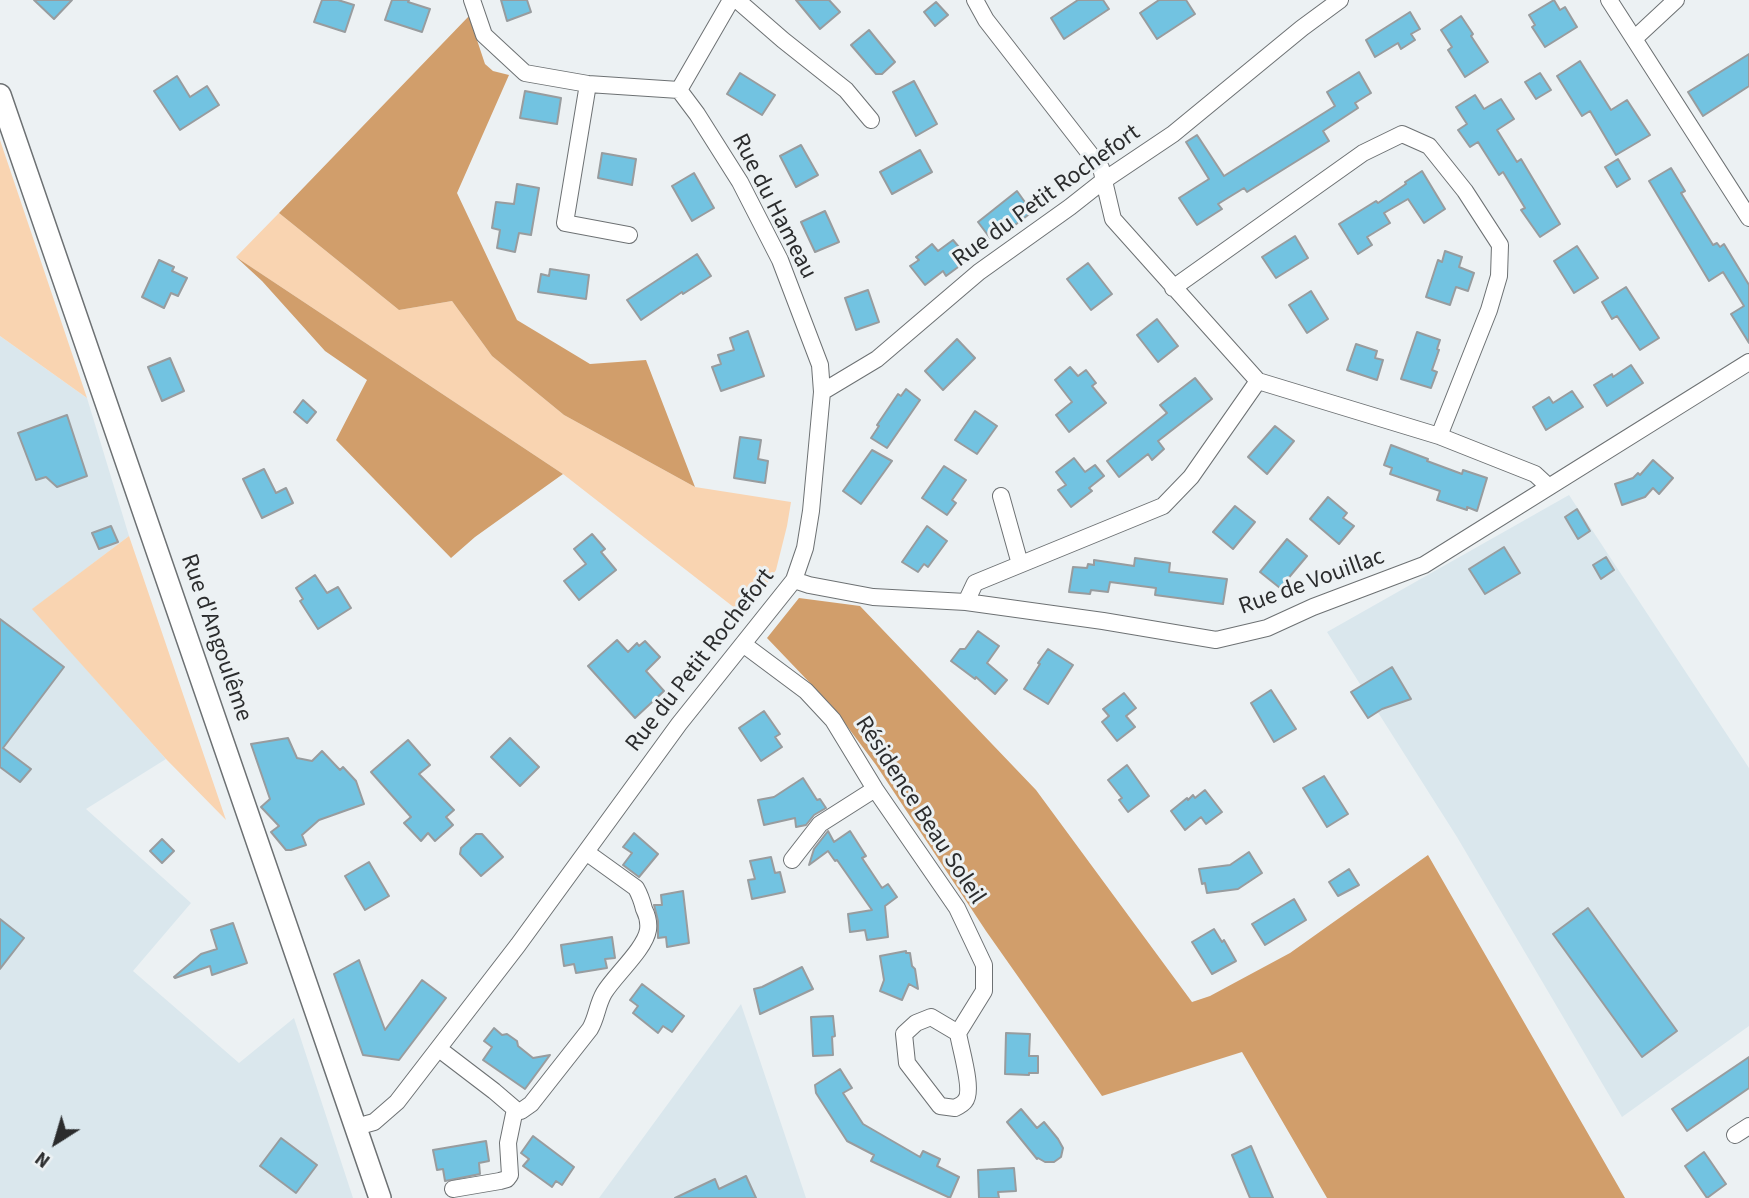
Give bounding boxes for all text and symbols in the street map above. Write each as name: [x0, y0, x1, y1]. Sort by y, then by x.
street label: Rue du Petit Rochefort: [948, 119, 1146, 275]
street label: Rue du Hameau: [724, 130, 822, 284]
street label: Rue de Vouillac: [1235, 543, 1389, 623]
street label: Rue d'Angoulême: [173, 550, 257, 726]
street label: Rue du Petit Rochefort: [620, 564, 782, 758]
street label: Résidence Beau Soleil: [847, 712, 991, 910]
north arrow: [21, 1107, 91, 1177]
text: N: [30, 1145, 56, 1174]

